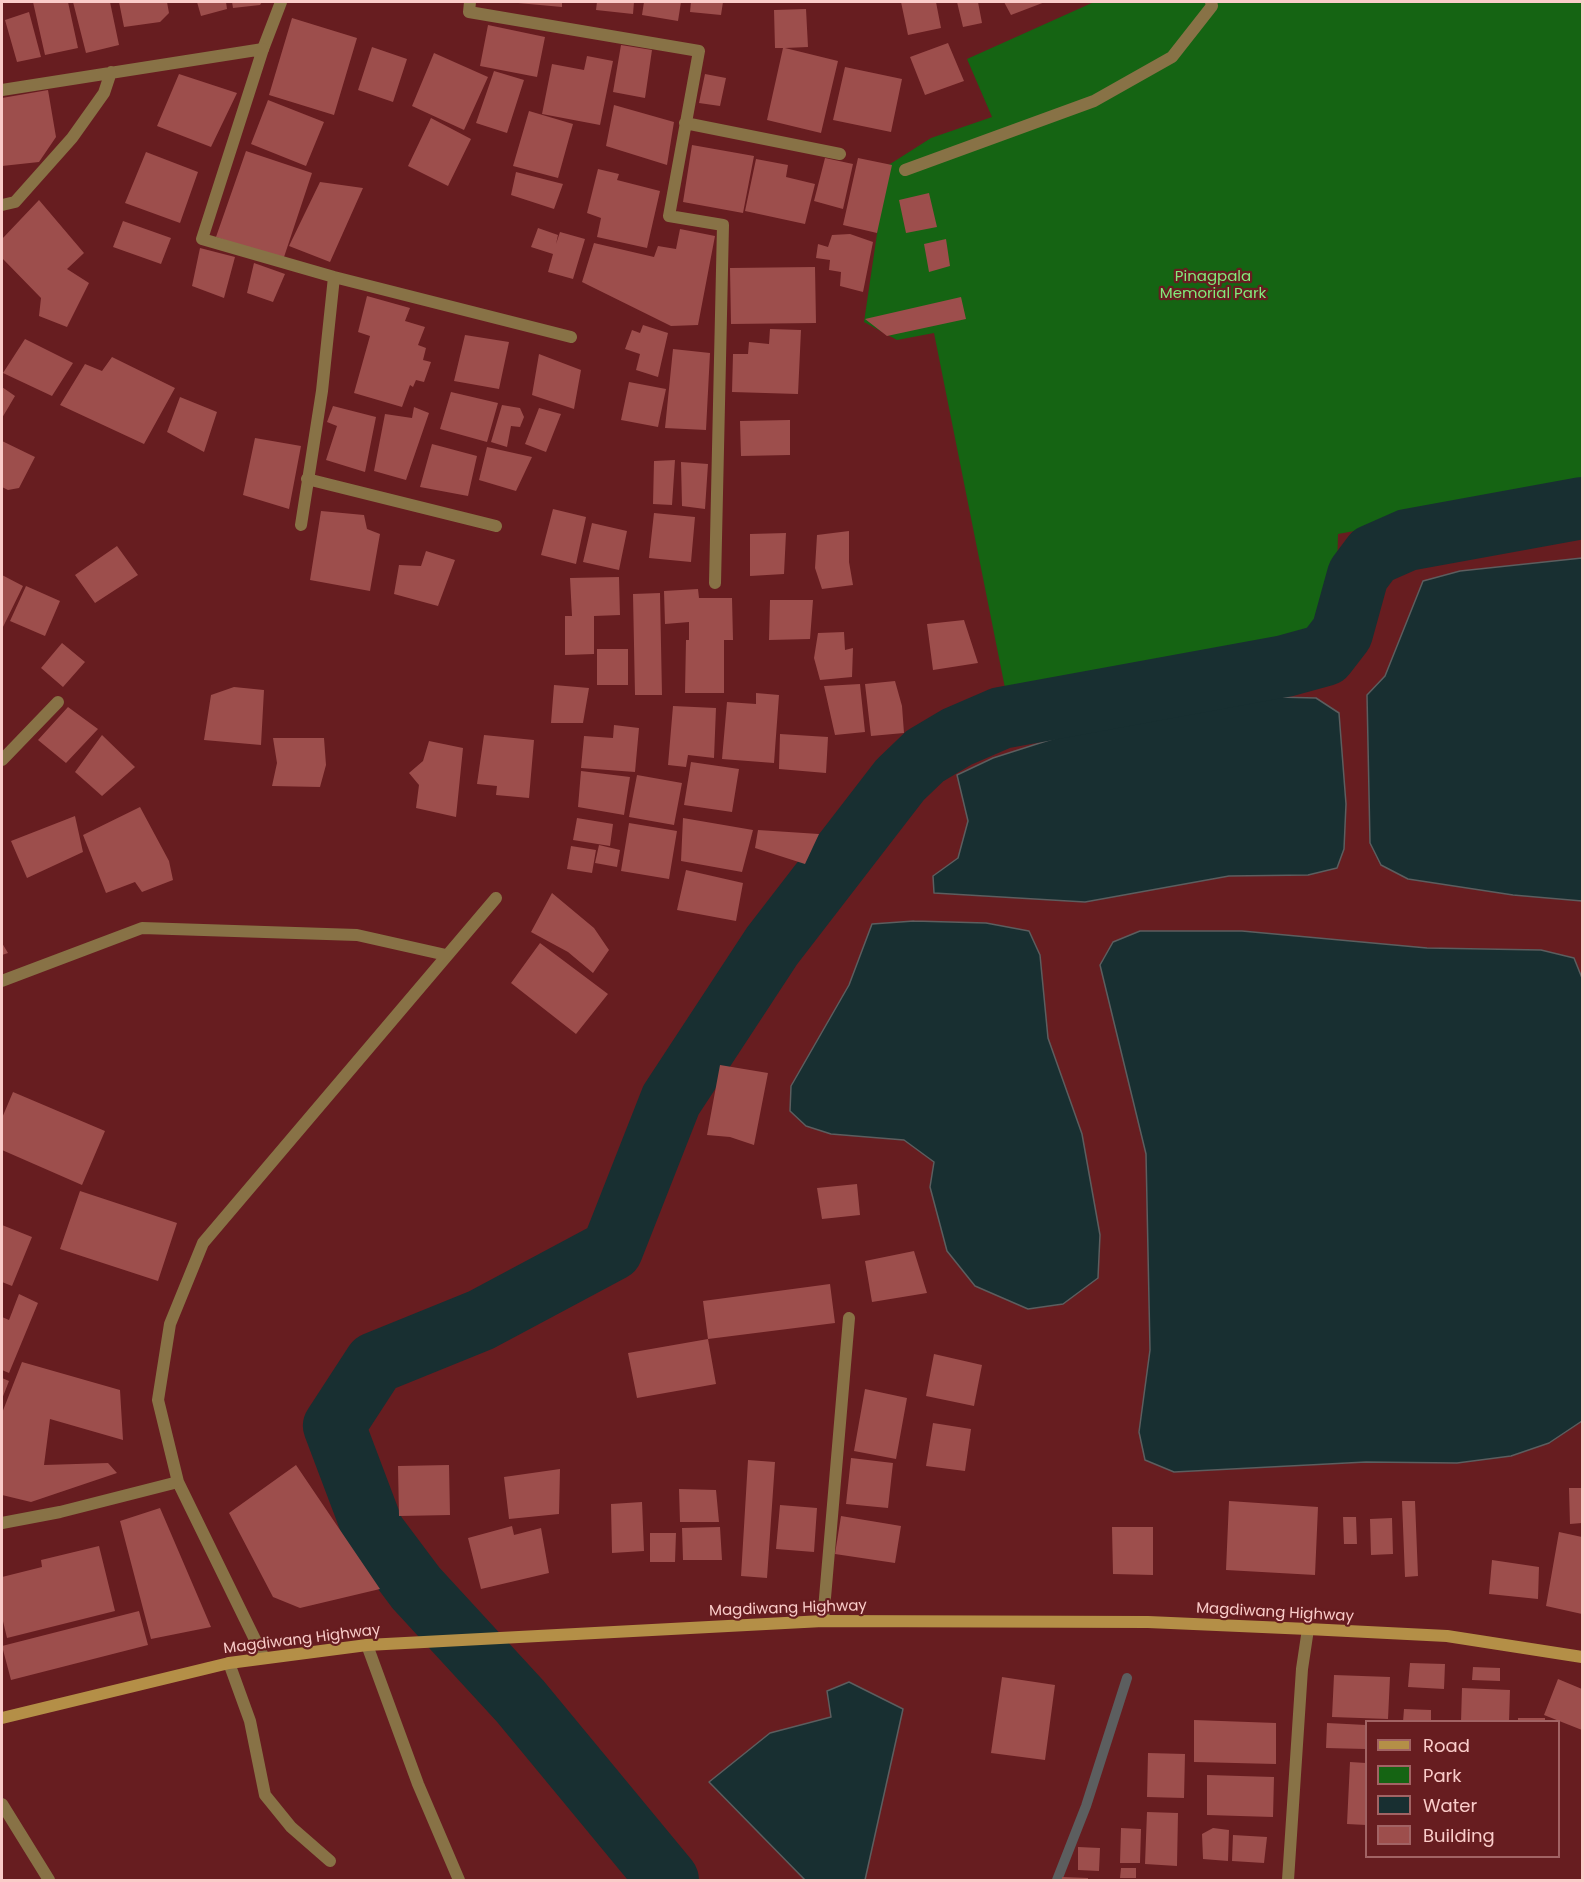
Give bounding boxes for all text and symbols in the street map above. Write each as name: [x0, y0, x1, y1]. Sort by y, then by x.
park label: Pinagpala Memorial Park: [1160, 268, 1266, 303]
street label: Magdiwang Highway: [709, 1597, 867, 1621]
street label: Magdiwang Highway: [1196, 1600, 1354, 1626]
street label: Magdiwang Highway: [223, 1621, 381, 1659]
legend: [1365, 1720, 1560, 1858]
text: Road: [1423, 1733, 1470, 1758]
text: Park: [1423, 1763, 1462, 1788]
text: Water: [1423, 1793, 1477, 1818]
text: Building: [1423, 1823, 1495, 1848]

